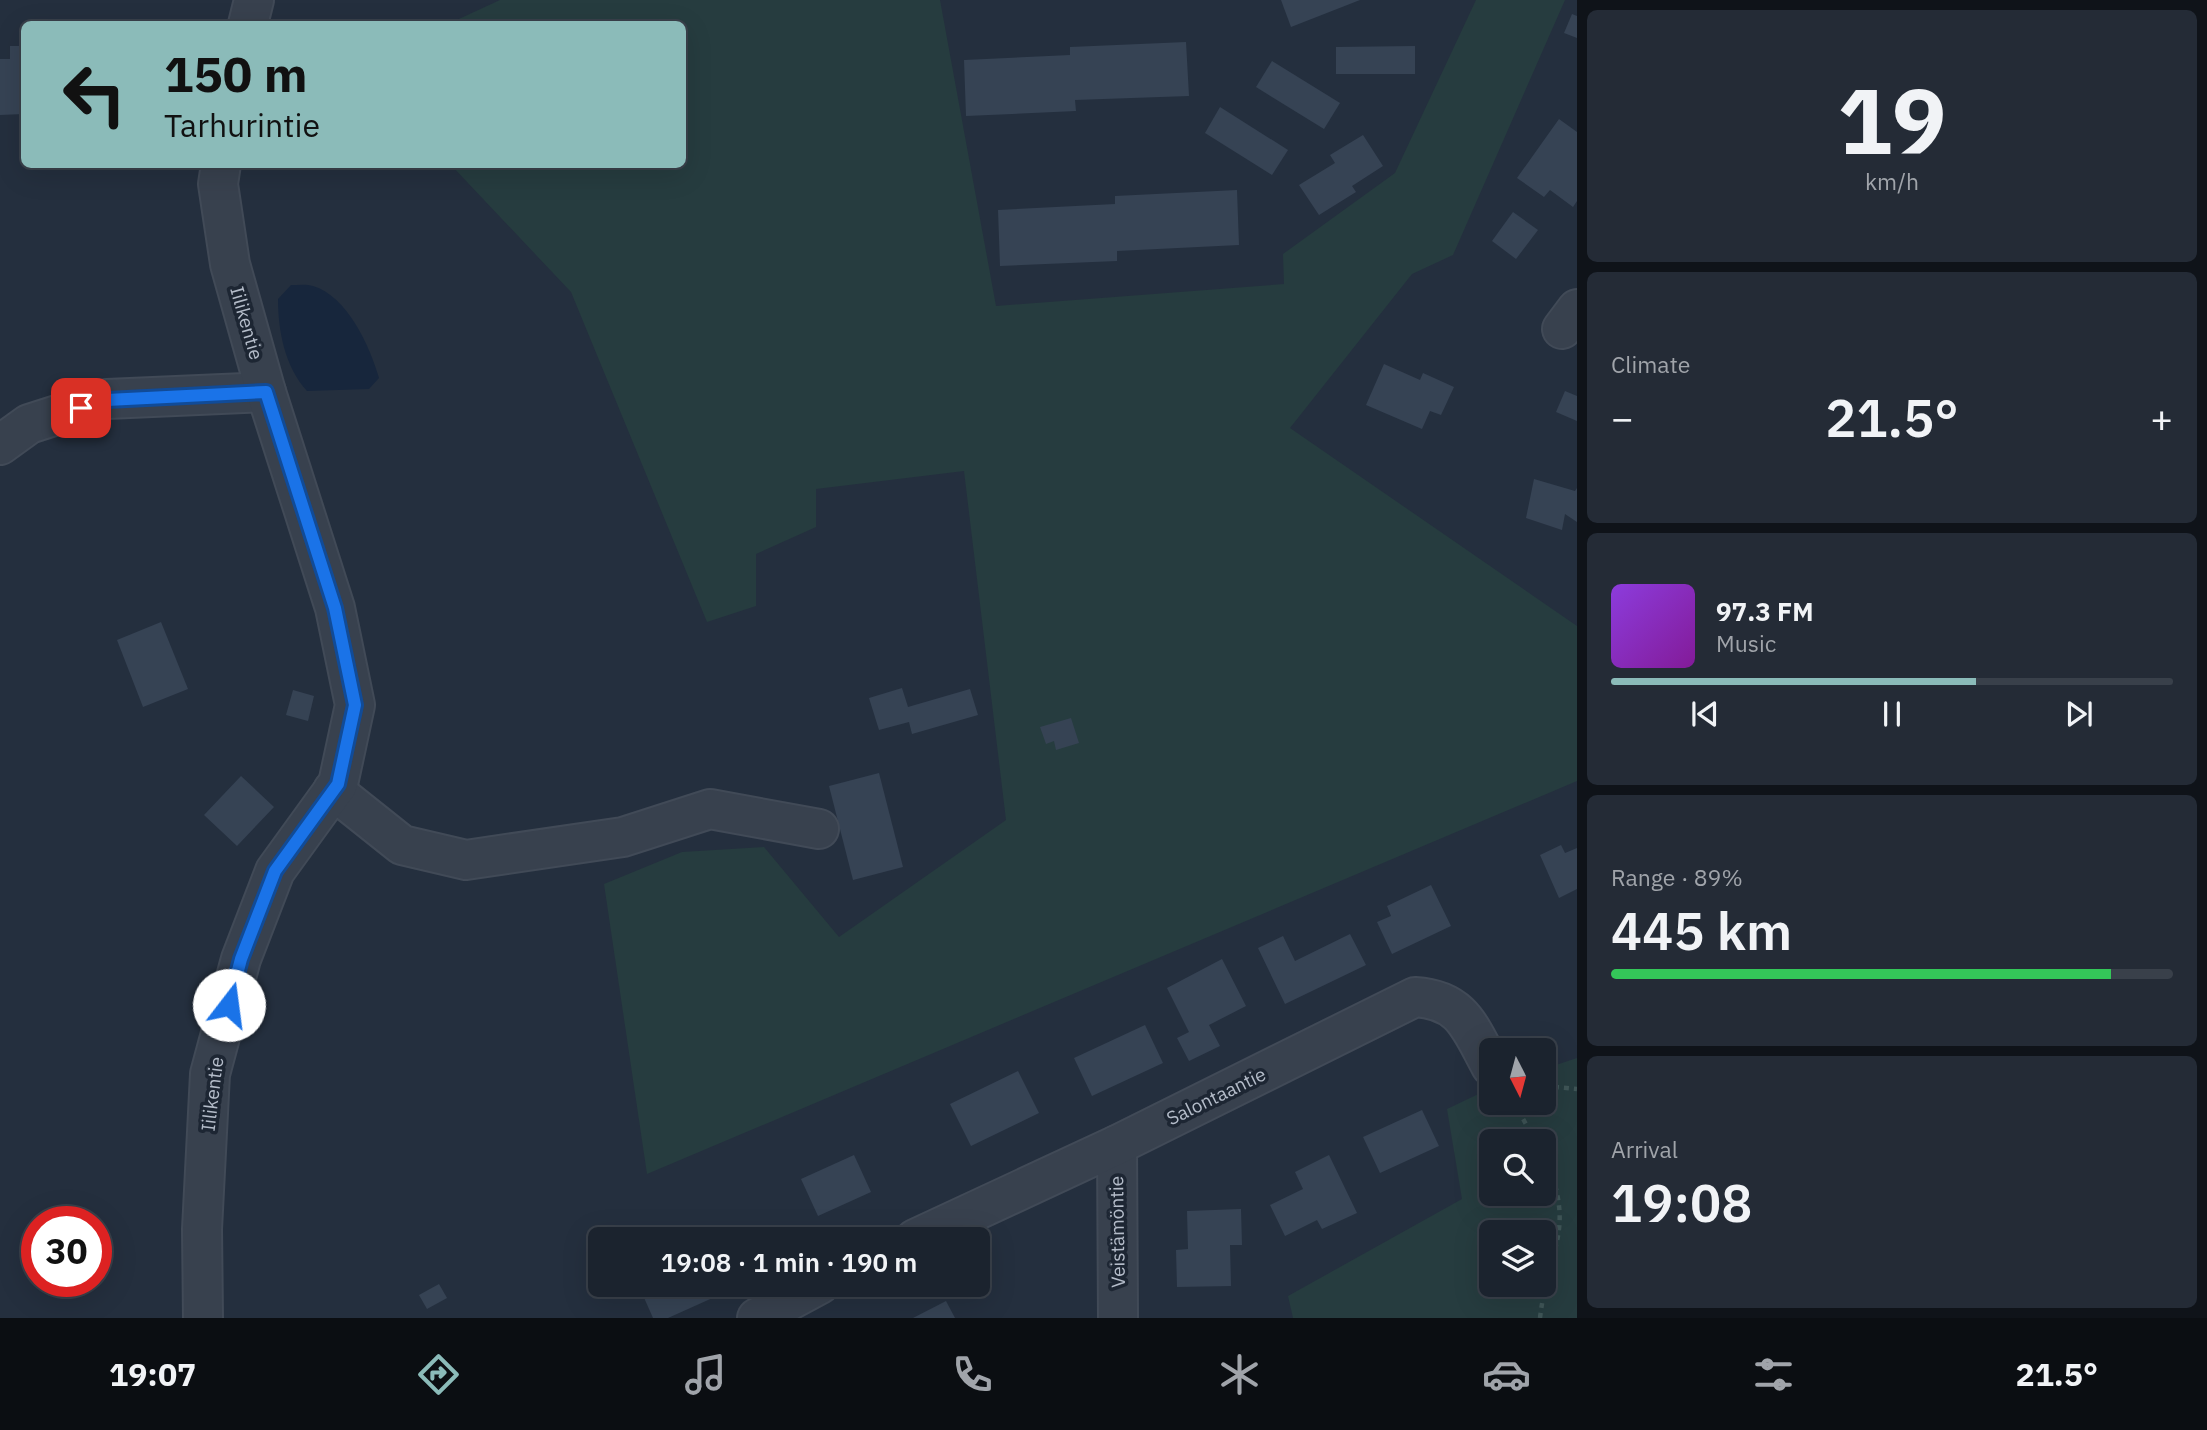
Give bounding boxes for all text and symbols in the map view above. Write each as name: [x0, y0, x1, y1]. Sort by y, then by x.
text: 150 m: [164, 42, 308, 105]
icon: left: [49, 49, 140, 140]
text: 19: [1837, 61, 1947, 179]
text: Tarhurintie: [164, 104, 320, 146]
text: km/h: [1865, 166, 1919, 196]
street label: Iilikentie: [225, 284, 269, 362]
text: Climate: [1611, 349, 1690, 379]
pin: [51, 378, 111, 438]
text: 21.5°: [1825, 384, 1959, 451]
icon: arrive: [62, 389, 100, 427]
text: −: [1611, 393, 1634, 442]
text: +: [2150, 393, 2173, 442]
text: 97.3 FM: [1716, 594, 1814, 628]
text: Music: [1716, 628, 1776, 658]
icon: previous: [1686, 695, 1724, 733]
icon: pause: [1873, 695, 1911, 733]
icon: next: [2060, 695, 2098, 733]
text: Range · 89%: [1611, 862, 1743, 892]
text: 445 km: [1611, 897, 1792, 964]
position arrow: [192, 968, 266, 1042]
north arrow: [1479, 1038, 1556, 1115]
map controls: [1479, 1038, 1556, 1297]
street label: Iilikentie: [196, 1055, 228, 1133]
street label: Salontaantie: [1162, 1062, 1270, 1130]
button: search: [1479, 1129, 1556, 1206]
text: Arrival: [1611, 1134, 1678, 1164]
text: 19:08: [1611, 1169, 1752, 1236]
street label: Veistämöntie: [1104, 1176, 1130, 1288]
speed limit sign: 30: [21, 1206, 112, 1297]
button: layers: [1479, 1220, 1556, 1297]
text: 19:08 · 1 min · 190 m: [661, 1245, 917, 1279]
icon: directions: [414, 1350, 463, 1399]
icon: music: [681, 1350, 730, 1399]
icon: phone: [948, 1350, 997, 1399]
icon: climate: [1215, 1350, 1264, 1399]
icon: car: [1482, 1350, 1531, 1399]
icon: filters: [1749, 1350, 1798, 1399]
text: 19:07: [109, 1353, 196, 1395]
text: 21.5°: [2015, 1353, 2098, 1395]

